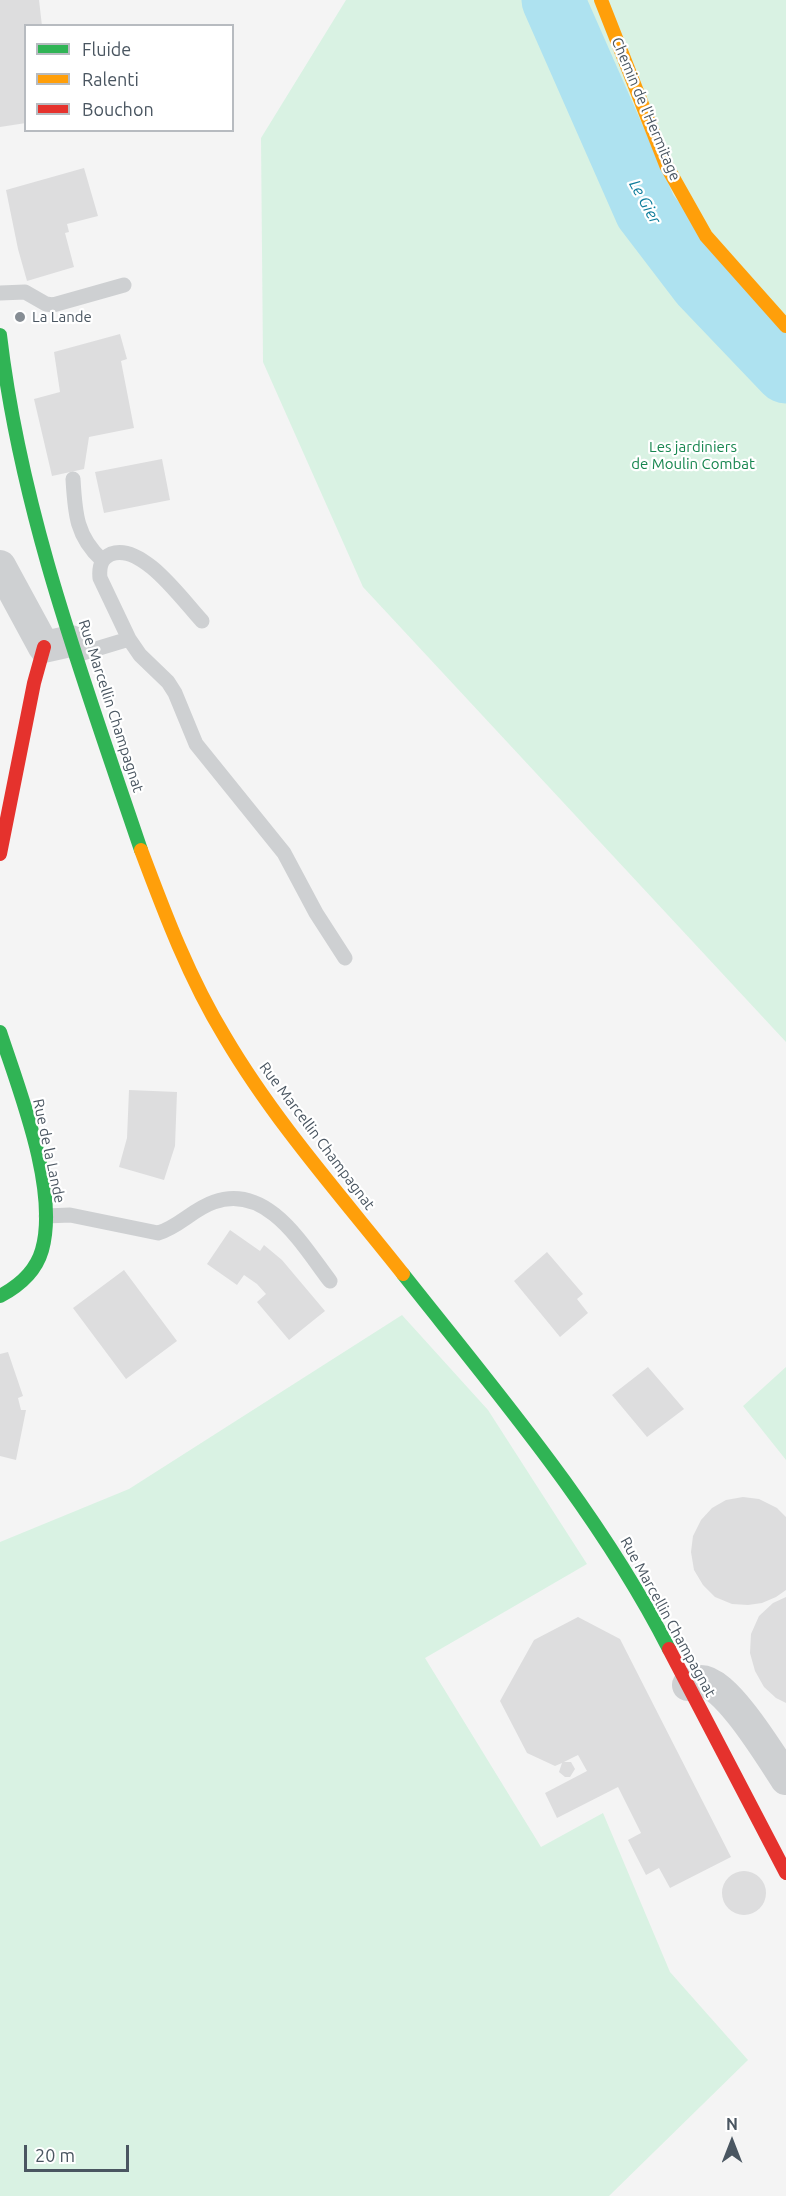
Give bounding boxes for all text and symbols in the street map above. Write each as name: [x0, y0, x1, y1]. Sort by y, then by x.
legend: [24, 24, 234, 132]
street label: Chemin de l'Hermitage: [608, 35, 684, 183]
text: Fluide: [82, 39, 131, 59]
text: Ralenti: [82, 69, 139, 89]
text: Bouchon: [82, 99, 154, 119]
water label: Le Gier: [625, 177, 665, 227]
place label: La Lande: [32, 308, 92, 326]
marker: La Lande: [13, 310, 27, 324]
park label: Les jardiniers de Moulin Combat: [631, 438, 755, 473]
street label: Rue Marcellin Champagnat: [75, 617, 147, 795]
street label: Rue Marcellin Champagnat: [256, 1059, 378, 1213]
street label: Rue de la Lande: [29, 1097, 69, 1205]
street label: Rue Marcellin Champagnat: [616, 1534, 720, 1700]
north arrow: [702, 2112, 762, 2172]
text: N: [726, 2115, 738, 2133]
scale bar: [27, 2133, 132, 2171]
text: 20 m: [35, 2145, 75, 2165]

